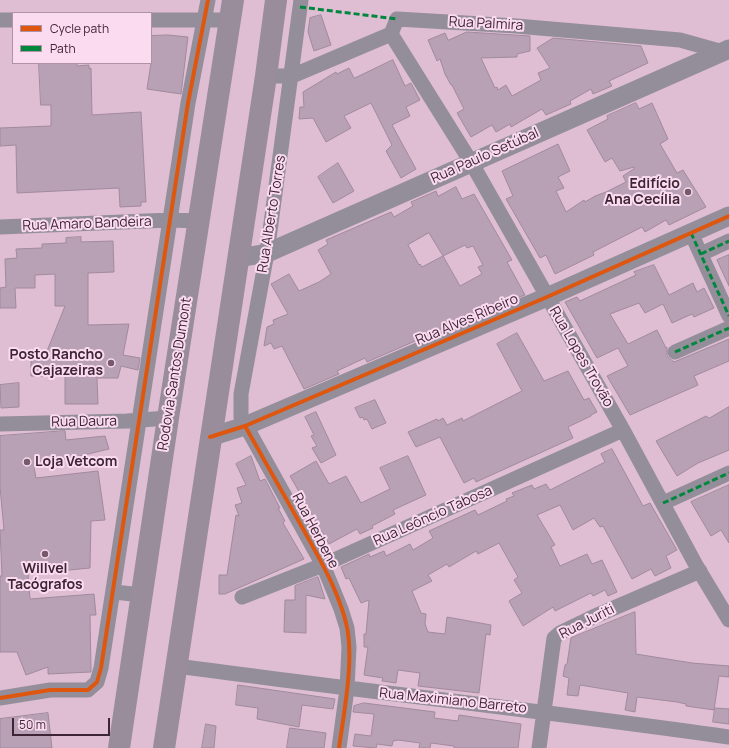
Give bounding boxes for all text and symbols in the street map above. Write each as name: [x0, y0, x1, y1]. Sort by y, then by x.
legend: [12, 12, 152, 64]
street label: Rua Palmira: [448, 14, 524, 34]
text: Cycle path: [50, 20, 109, 37]
text: Path: [50, 40, 76, 57]
street label: Rua Paulo Setúbal: [428, 125, 542, 187]
street label: Rua Alberto Torres: [254, 154, 290, 274]
place label: Edifício Ana Cecília: [605, 176, 680, 208]
marker: Edifício Ana Cecília: [683, 187, 693, 197]
street label: Rua Amaro Bandeira: [22, 213, 152, 235]
street label: Rua Alves Ribeiro: [413, 291, 521, 349]
street label: Rodovia Santos Dumont: [155, 296, 195, 452]
street label: Rua Lopes Trovão: [545, 304, 617, 410]
place label: Posto Rancho Cajazeiras: [10, 347, 103, 380]
marker: Posto Rancho Cajazeiras: [106, 358, 116, 368]
street label: Rua Daura: [51, 413, 117, 431]
place label: Loja Vetcom: [35, 454, 117, 470]
marker: Loja Vetcom: [22, 457, 32, 467]
street label: Rua Leôncio Tabosa: [371, 482, 495, 550]
street label: Rua Herbene: [288, 490, 342, 572]
marker: Willvel Tacógrafos: [40, 549, 50, 559]
place label: Willvel Tacógrafos: [7, 561, 83, 594]
street label: Rua Juriti: [557, 601, 617, 643]
street label: Rua Maximiano Barreto: [378, 685, 528, 717]
scale bar: [14, 710, 112, 736]
text: 50 m: [19, 716, 46, 733]

